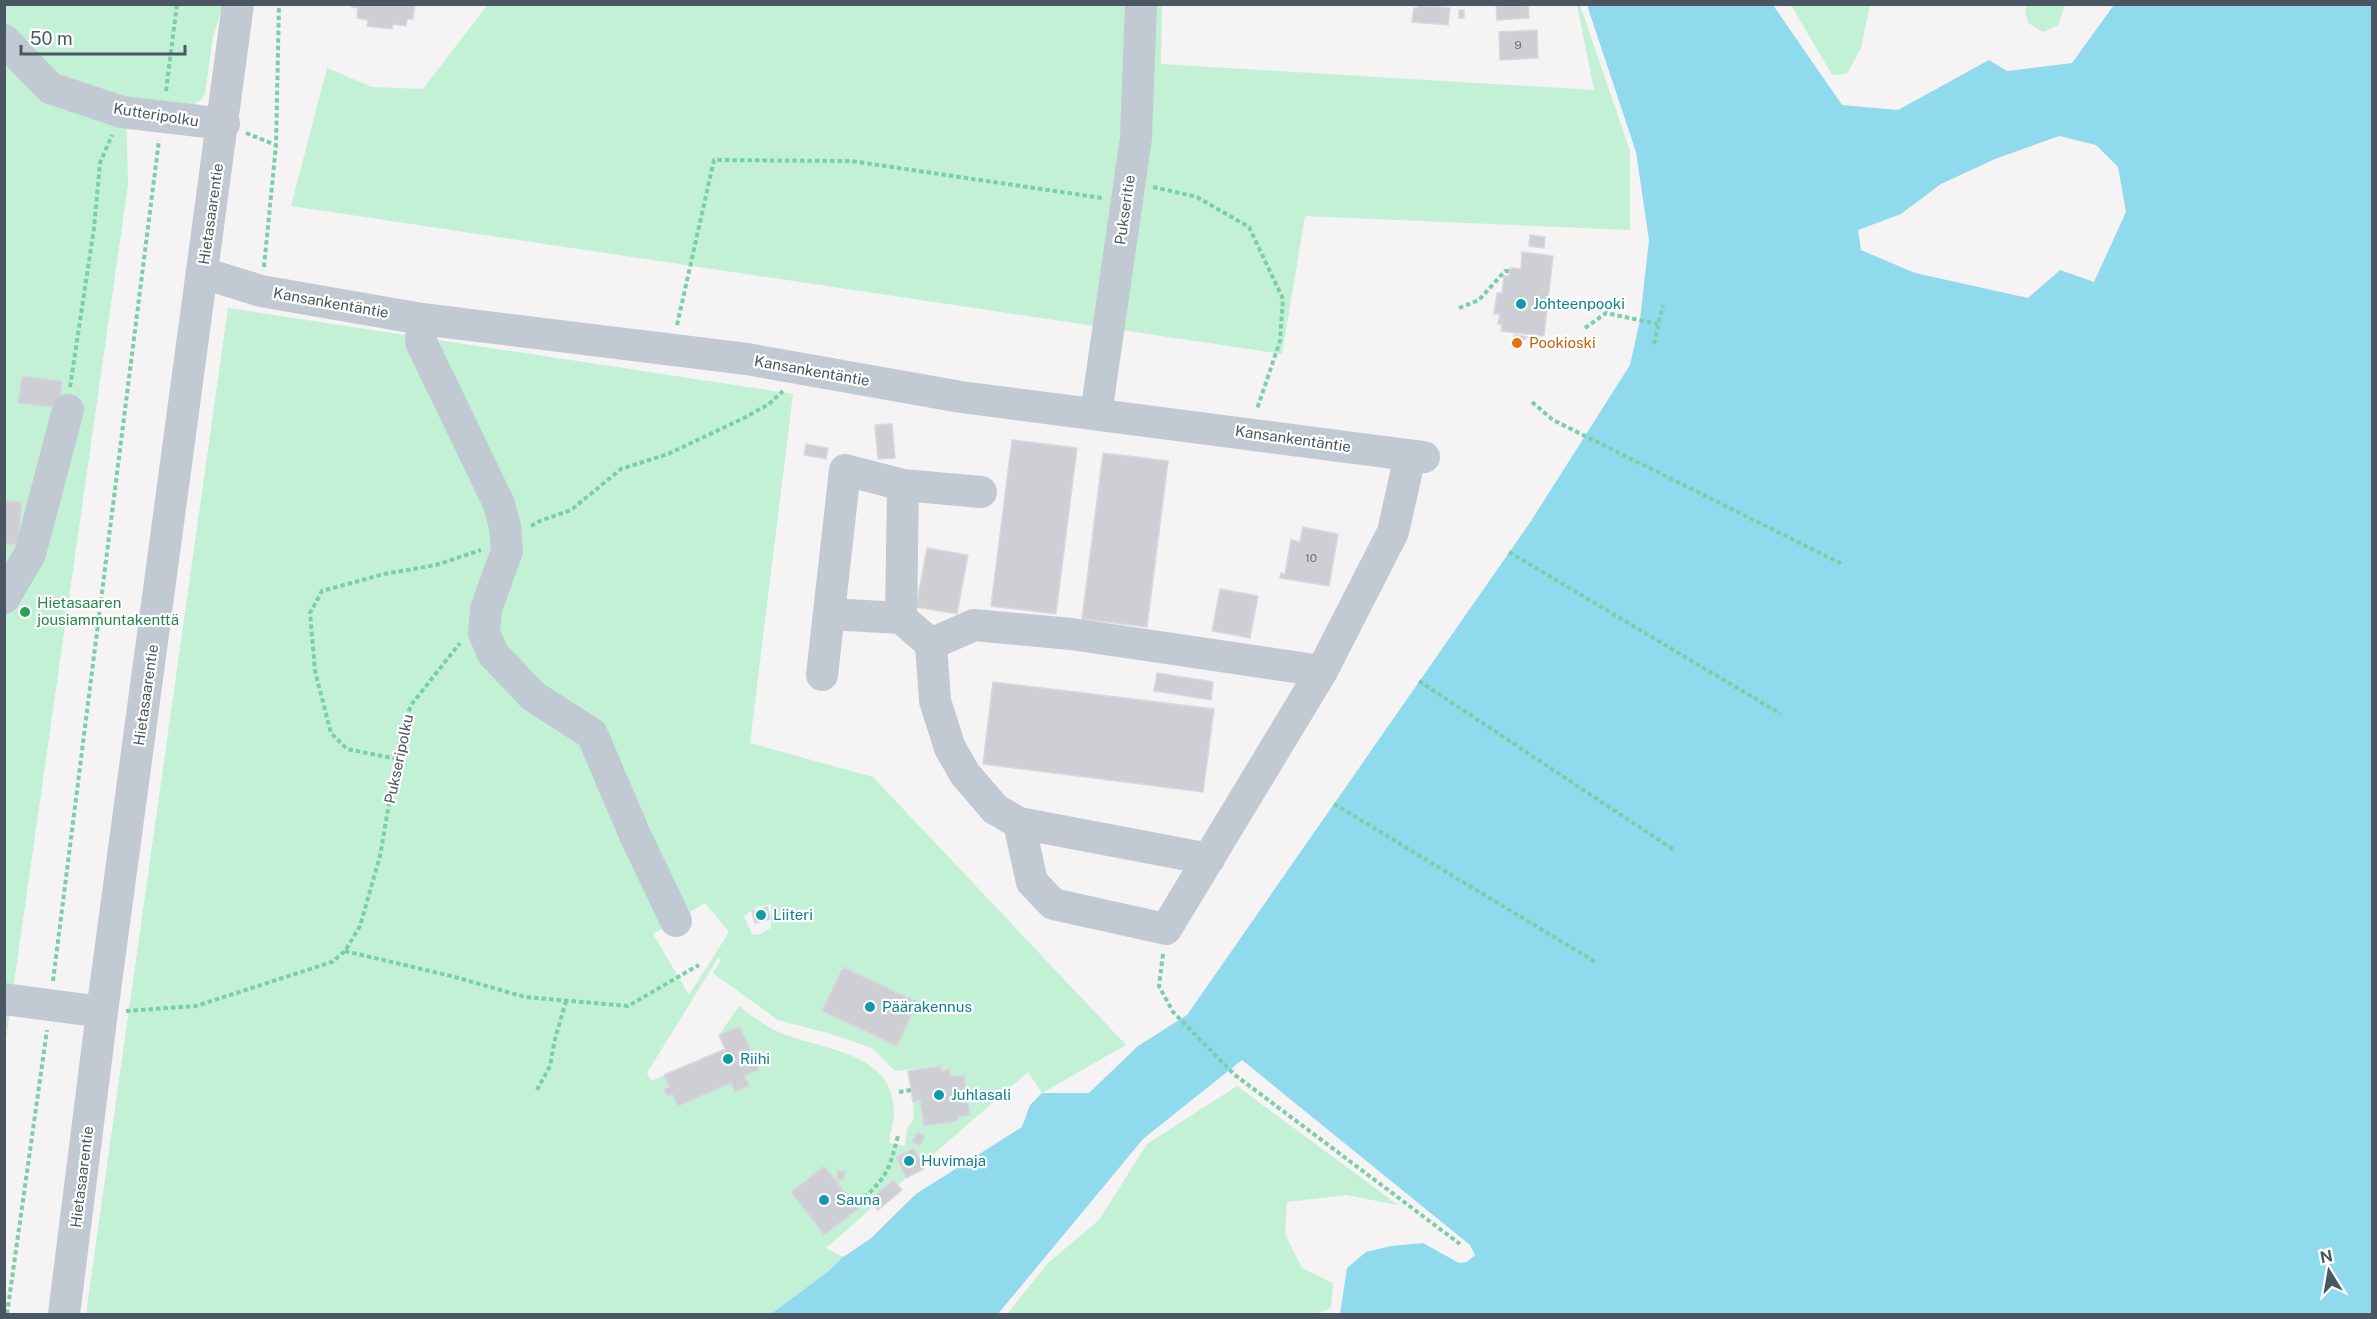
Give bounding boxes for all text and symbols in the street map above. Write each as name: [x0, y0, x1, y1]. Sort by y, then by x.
scale bar: [21, 18, 184, 56]
text: 50 m: [30, 28, 73, 49]
house number: 9: [1514, 38, 1522, 52]
street label: Kutteripolku: [112, 99, 200, 130]
street label: Hietasaarentie: [195, 162, 226, 266]
street label: Pukseritie: [1111, 174, 1138, 246]
street label: Kansankentäntie: [272, 284, 390, 321]
place label: Johteenpooki: [1533, 295, 1625, 312]
marker: Johteenpooki: [1514, 297, 1528, 311]
place label: Pookioski: [1529, 334, 1596, 351]
marker: Pookioski: [1510, 336, 1524, 350]
street label: Kansankentäntie: [753, 352, 871, 389]
street label: Kansankentäntie: [1234, 422, 1352, 455]
house number: 10: [1305, 551, 1317, 565]
place label: Hietasaaren jousiammuntakenttä: [36, 594, 179, 628]
marker: Hietasaaren jousiammuntakenttä: [18, 605, 32, 619]
street label: Hietasaarentie: [130, 643, 161, 747]
street label: Pukseripolku: [381, 713, 416, 805]
place label: Liiteri: [773, 906, 813, 923]
marker: Liiteri: [754, 908, 768, 922]
place label: Päärakennus: [882, 998, 972, 1015]
marker: Päärakennus: [863, 1000, 877, 1014]
place label: Riihi: [740, 1050, 770, 1067]
marker: Riihi: [721, 1052, 735, 1066]
place label: Juhlasali: [951, 1086, 1011, 1103]
marker: Juhlasali: [932, 1088, 946, 1102]
street label: Hietasaarentie: [67, 1125, 96, 1229]
place label: Huvimaja: [921, 1152, 986, 1169]
marker: Huvimaja: [902, 1154, 916, 1168]
place label: Sauna: [836, 1191, 880, 1208]
marker: Sauna: [817, 1193, 831, 1207]
north arrow: [2299, 1241, 2359, 1301]
text: N: [2318, 1246, 2334, 1267]

